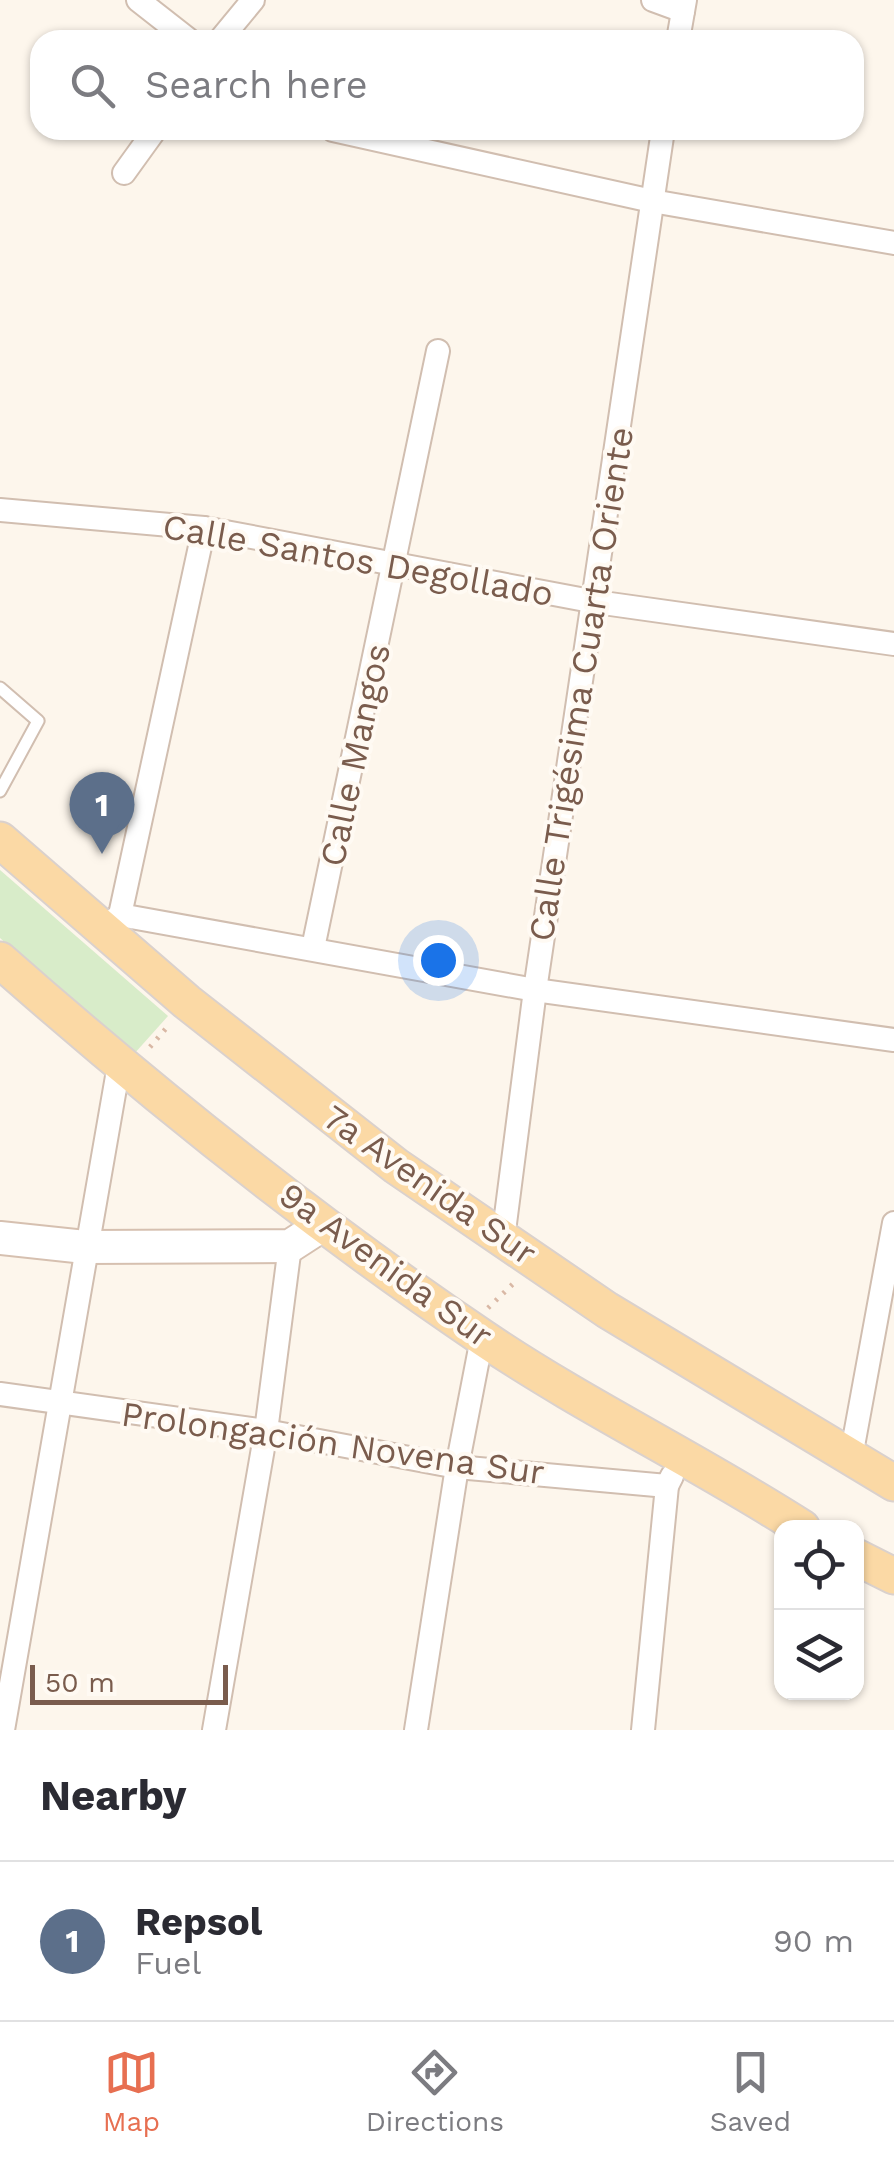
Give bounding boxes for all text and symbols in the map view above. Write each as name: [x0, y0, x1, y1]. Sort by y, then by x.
search box: [30, 30, 864, 140]
icon: search: [65, 58, 120, 113]
text: Search here: [145, 63, 368, 107]
street label: Calle Trigésima Cuarta Oriente: [520, 424, 642, 944]
street label: Calle Santos Degollado: [159, 505, 557, 615]
street label: Calle Mangos: [311, 640, 399, 870]
pin: 1: [70, 772, 134, 854]
your location: [413, 935, 464, 986]
street label: 7a Avenida Sur: [315, 1096, 545, 1274]
street label: 9a Avenida Sur: [271, 1174, 501, 1356]
street label: Prolongación Novena Sur: [119, 1392, 547, 1494]
map controls: [774, 1520, 864, 1700]
button: locate: [774, 1520, 864, 1610]
button: layers: [774, 1610, 864, 1700]
scale bar: [30, 1660, 228, 1704]
text: 50 m: [45, 1666, 115, 1699]
text: Nearby: [40, 1771, 187, 1820]
text: Repsol: [135, 1900, 262, 1944]
text: 1: [66, 1922, 79, 1960]
text: 90 m: [773, 1922, 854, 1960]
text: Fuel: [135, 1944, 201, 1982]
tab: Map: [103, 2045, 160, 2138]
tab: Directions: [366, 2045, 504, 2138]
tab: Saved: [710, 2045, 791, 2138]

